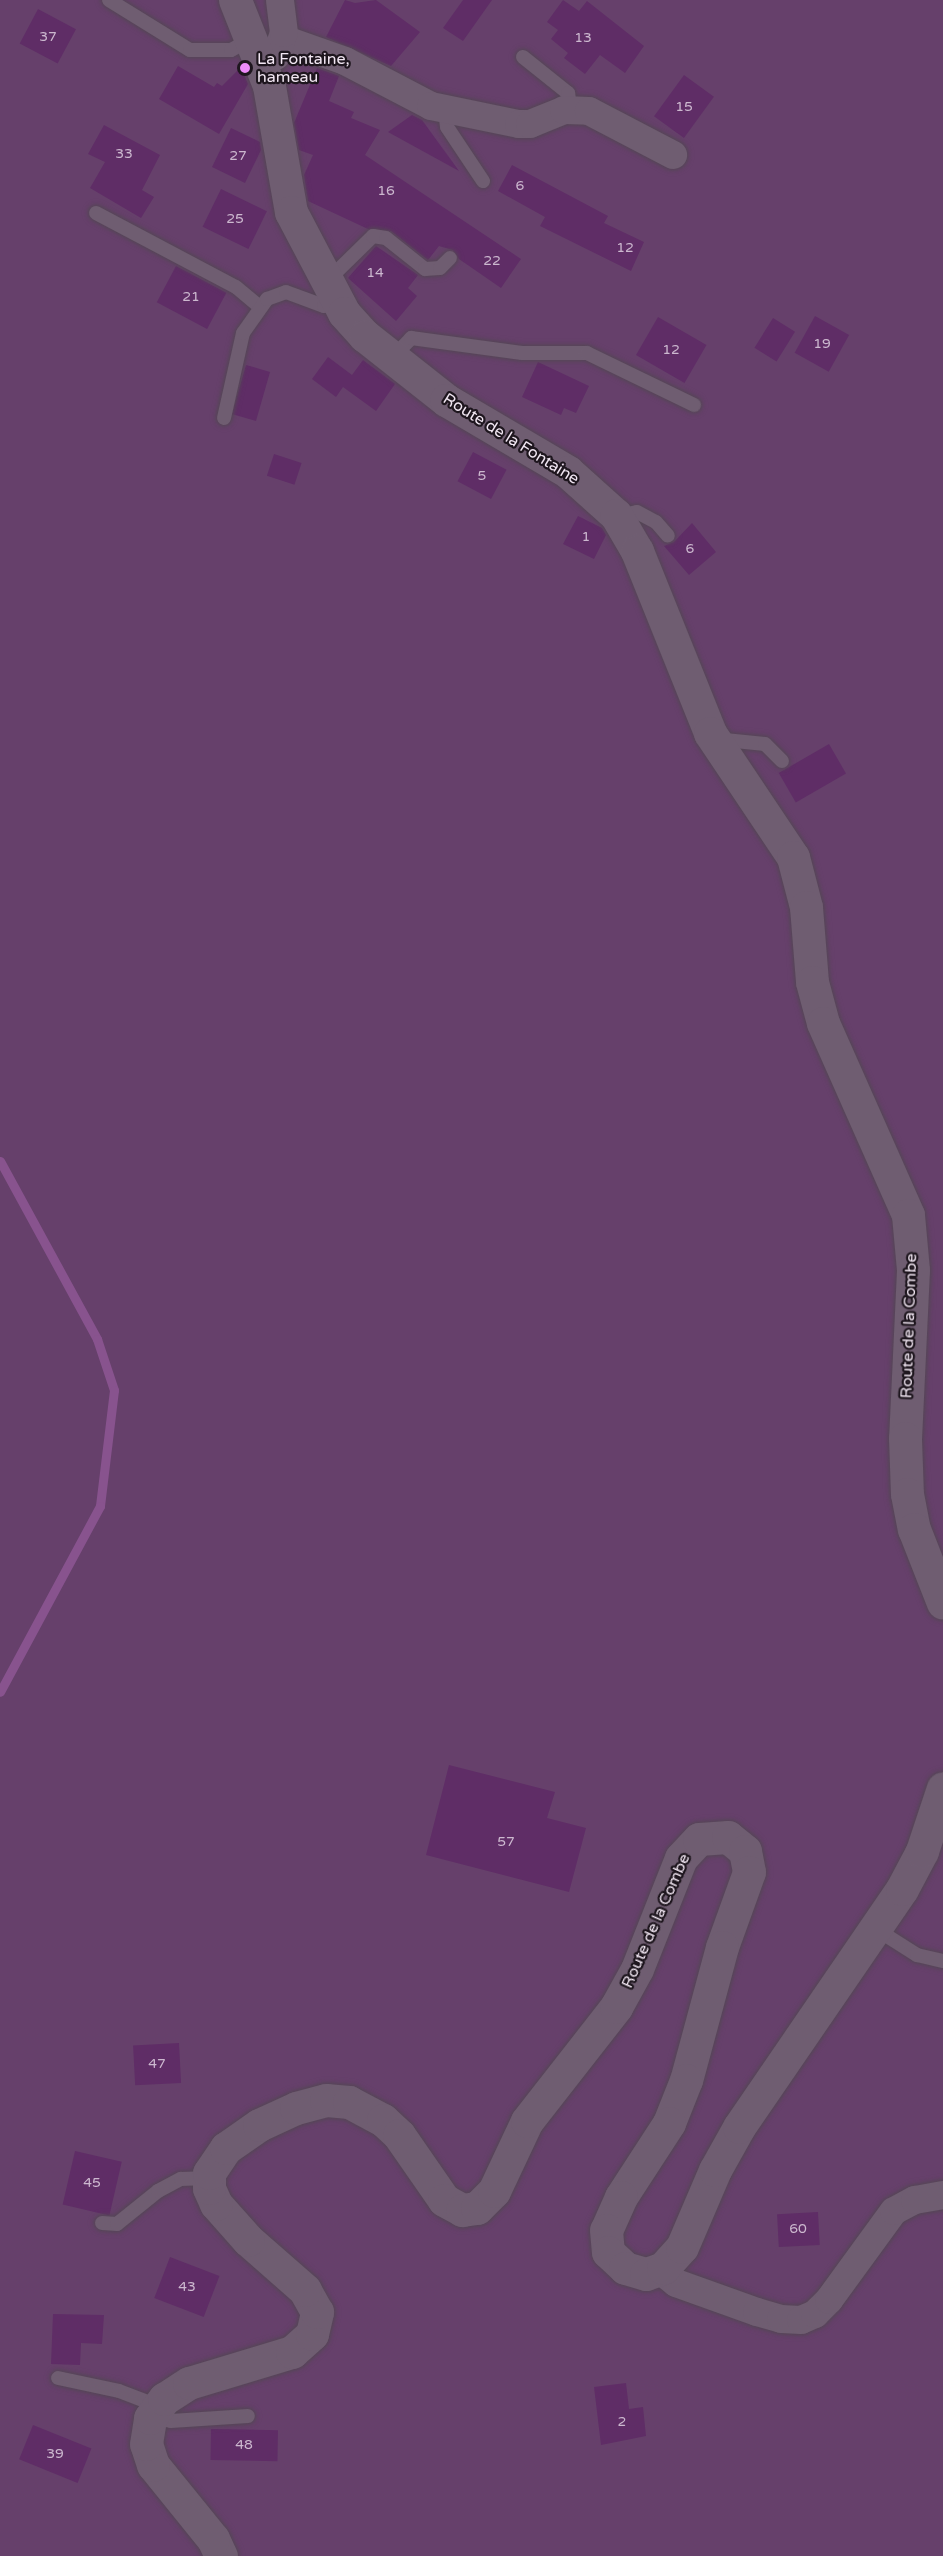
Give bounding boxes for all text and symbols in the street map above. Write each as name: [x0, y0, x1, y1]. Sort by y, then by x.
house number: 37: [39, 29, 57, 45]
house number: 13: [574, 30, 592, 46]
place label: La Fontaine, hameau: [257, 49, 350, 87]
marker: La Fontaine, hameau: [238, 61, 252, 75]
house number: 15: [675, 99, 693, 115]
house number: 33: [115, 146, 133, 162]
house number: 27: [229, 148, 247, 164]
house number: 6: [516, 178, 524, 194]
house number: 16: [377, 183, 395, 199]
house number: 25: [226, 211, 244, 227]
house number: 12: [616, 240, 634, 256]
house number: 22: [483, 253, 501, 269]
house number: 14: [366, 265, 384, 281]
house number: 21: [182, 289, 200, 305]
house number: 19: [813, 336, 831, 352]
house number: 12: [662, 342, 680, 358]
street label: Route de la Fontaine: [439, 389, 583, 489]
house number: 5: [478, 468, 486, 484]
house number: 1: [582, 529, 590, 545]
house number: 6: [686, 541, 694, 557]
street label: Route de la Combe: [897, 1253, 921, 1399]
house number: 57: [497, 1834, 515, 1850]
street label: Route de la Combe: [618, 1851, 694, 1991]
house number: 47: [148, 2056, 166, 2072]
house number: 45: [83, 2175, 101, 2191]
house number: 60: [789, 2221, 807, 2237]
house number: 43: [178, 2279, 196, 2295]
house number: 2: [618, 2414, 626, 2430]
house number: 48: [235, 2437, 253, 2453]
house number: 39: [46, 2446, 64, 2462]

